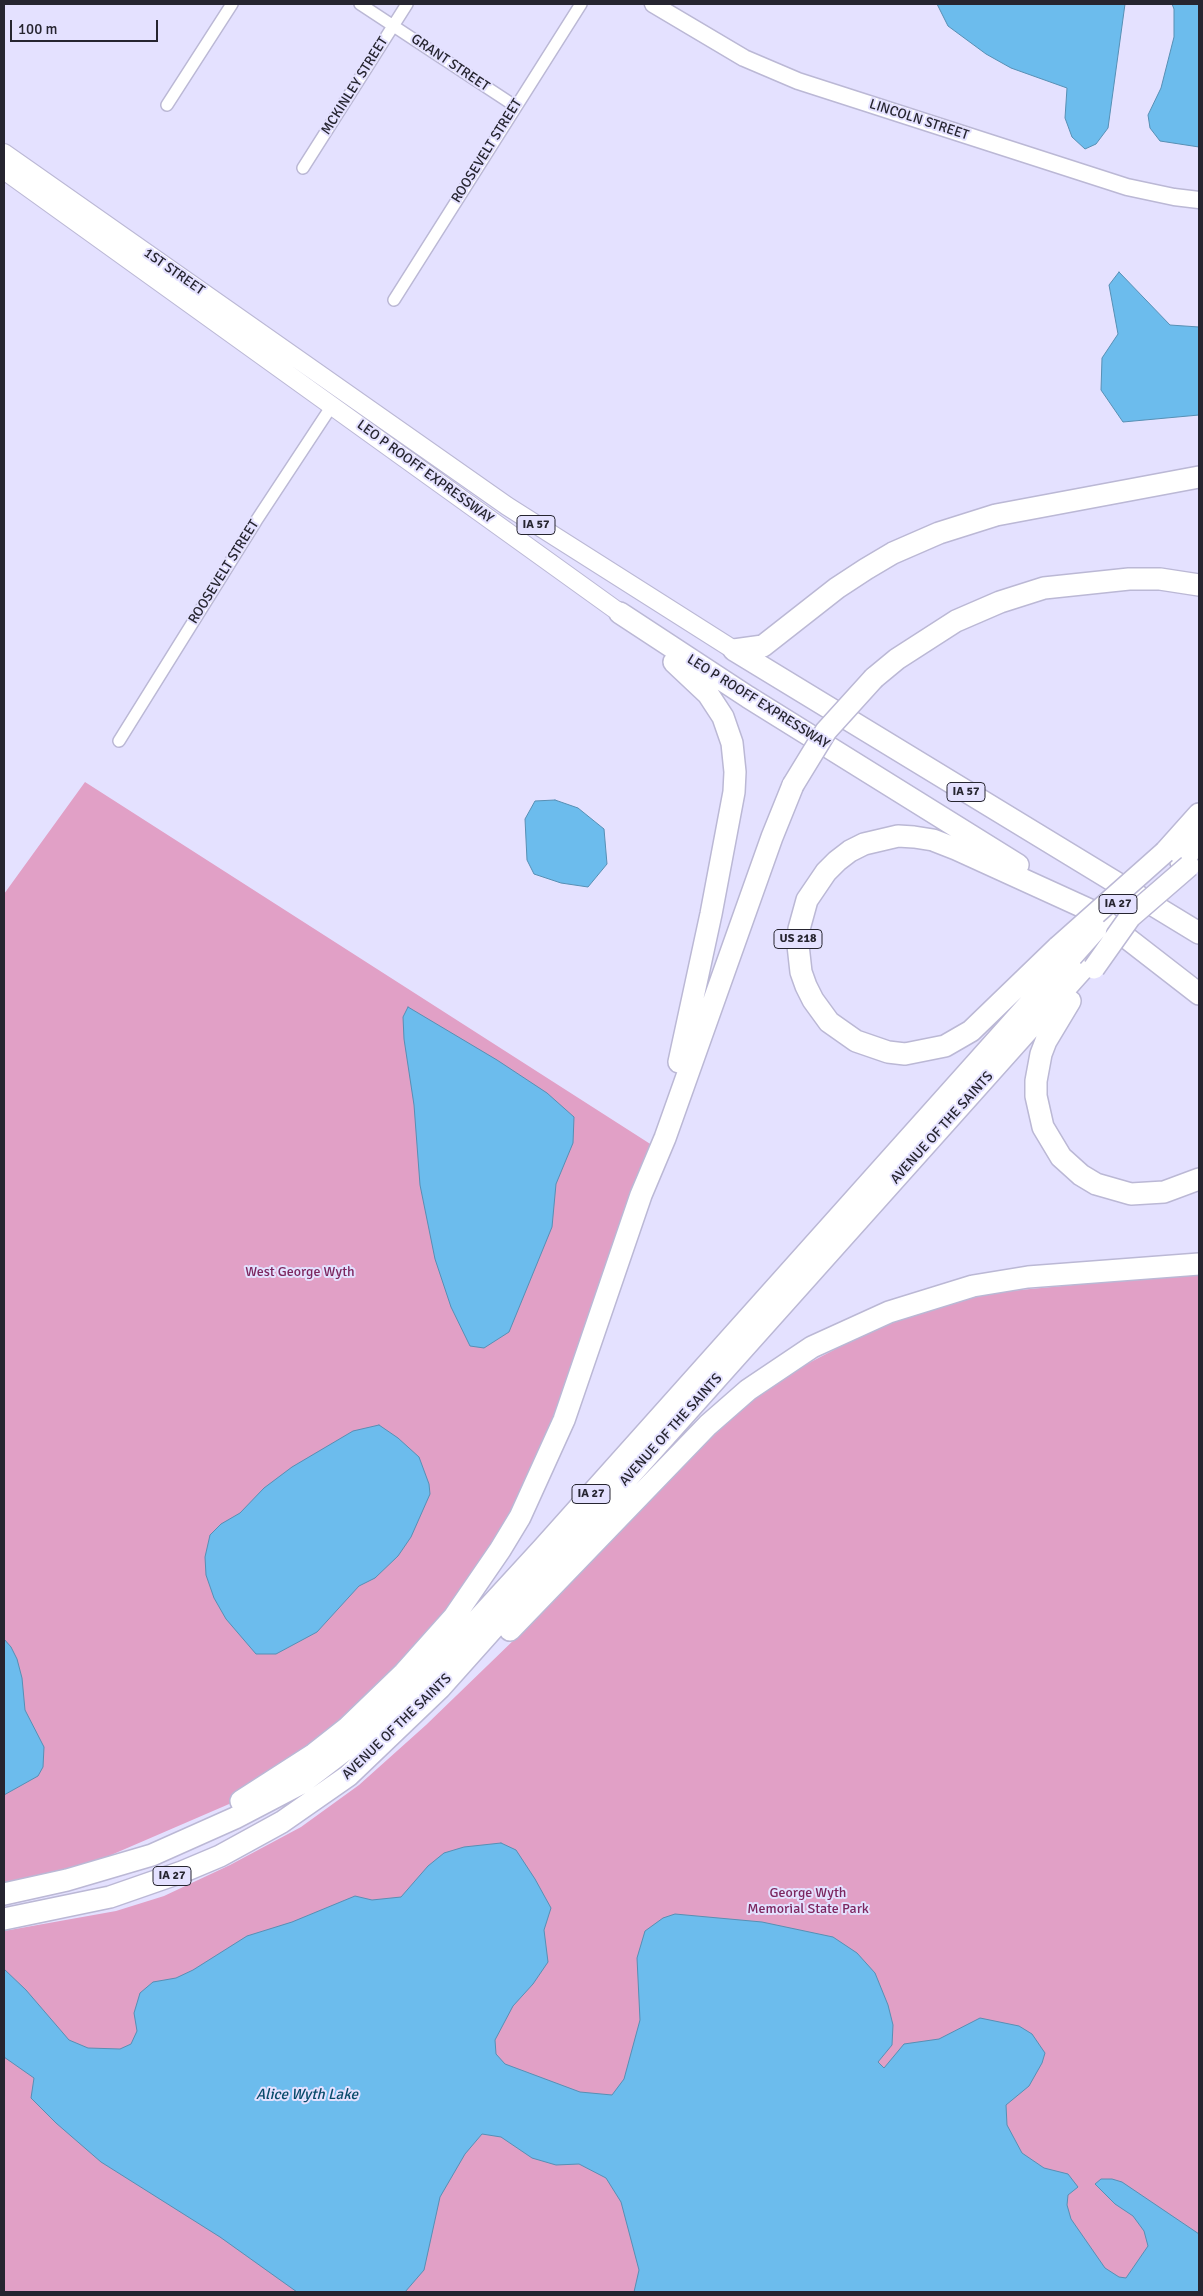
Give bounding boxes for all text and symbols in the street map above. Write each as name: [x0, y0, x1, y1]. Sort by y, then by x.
scale bar: [12, 10, 160, 42]
text: 100 m: [18, 20, 58, 38]
street label: GRANT STREET: [408, 31, 492, 95]
street label: MCKINLEY STREET: [318, 34, 392, 138]
street label: ROOSEVELT STREET: [448, 96, 526, 206]
street label: LINCOLN STREET: [867, 96, 971, 144]
street label: 1ST STREET: [140, 245, 208, 299]
street label: LEO P ROOFF EXPRESSWAY: [353, 417, 497, 527]
road number: IA 57: [517, 516, 555, 534]
street label: ROOSEVELT STREET: [185, 517, 263, 627]
street label: LEO P ROOFF EXPRESSWAY: [684, 651, 832, 753]
road number: IA 57: [947, 782, 985, 802]
road number: IA 27: [1099, 894, 1137, 914]
road number: US 218: [774, 930, 822, 949]
street label: AVENUE OF THE SAINTS: [887, 1068, 997, 1188]
park label: West George Wyth: [245, 1264, 355, 1280]
street label: AVENUE OF THE SAINTS: [616, 1370, 726, 1490]
road number: IA 27: [572, 1485, 610, 1504]
street label: AVENUE OF THE SAINTS: [339, 1671, 455, 1783]
road number: IA 27: [153, 1866, 191, 1885]
park label: George Wyth Memorial State Park: [747, 1885, 869, 1918]
water label: Alice Wyth Lake: [256, 2086, 358, 2104]

